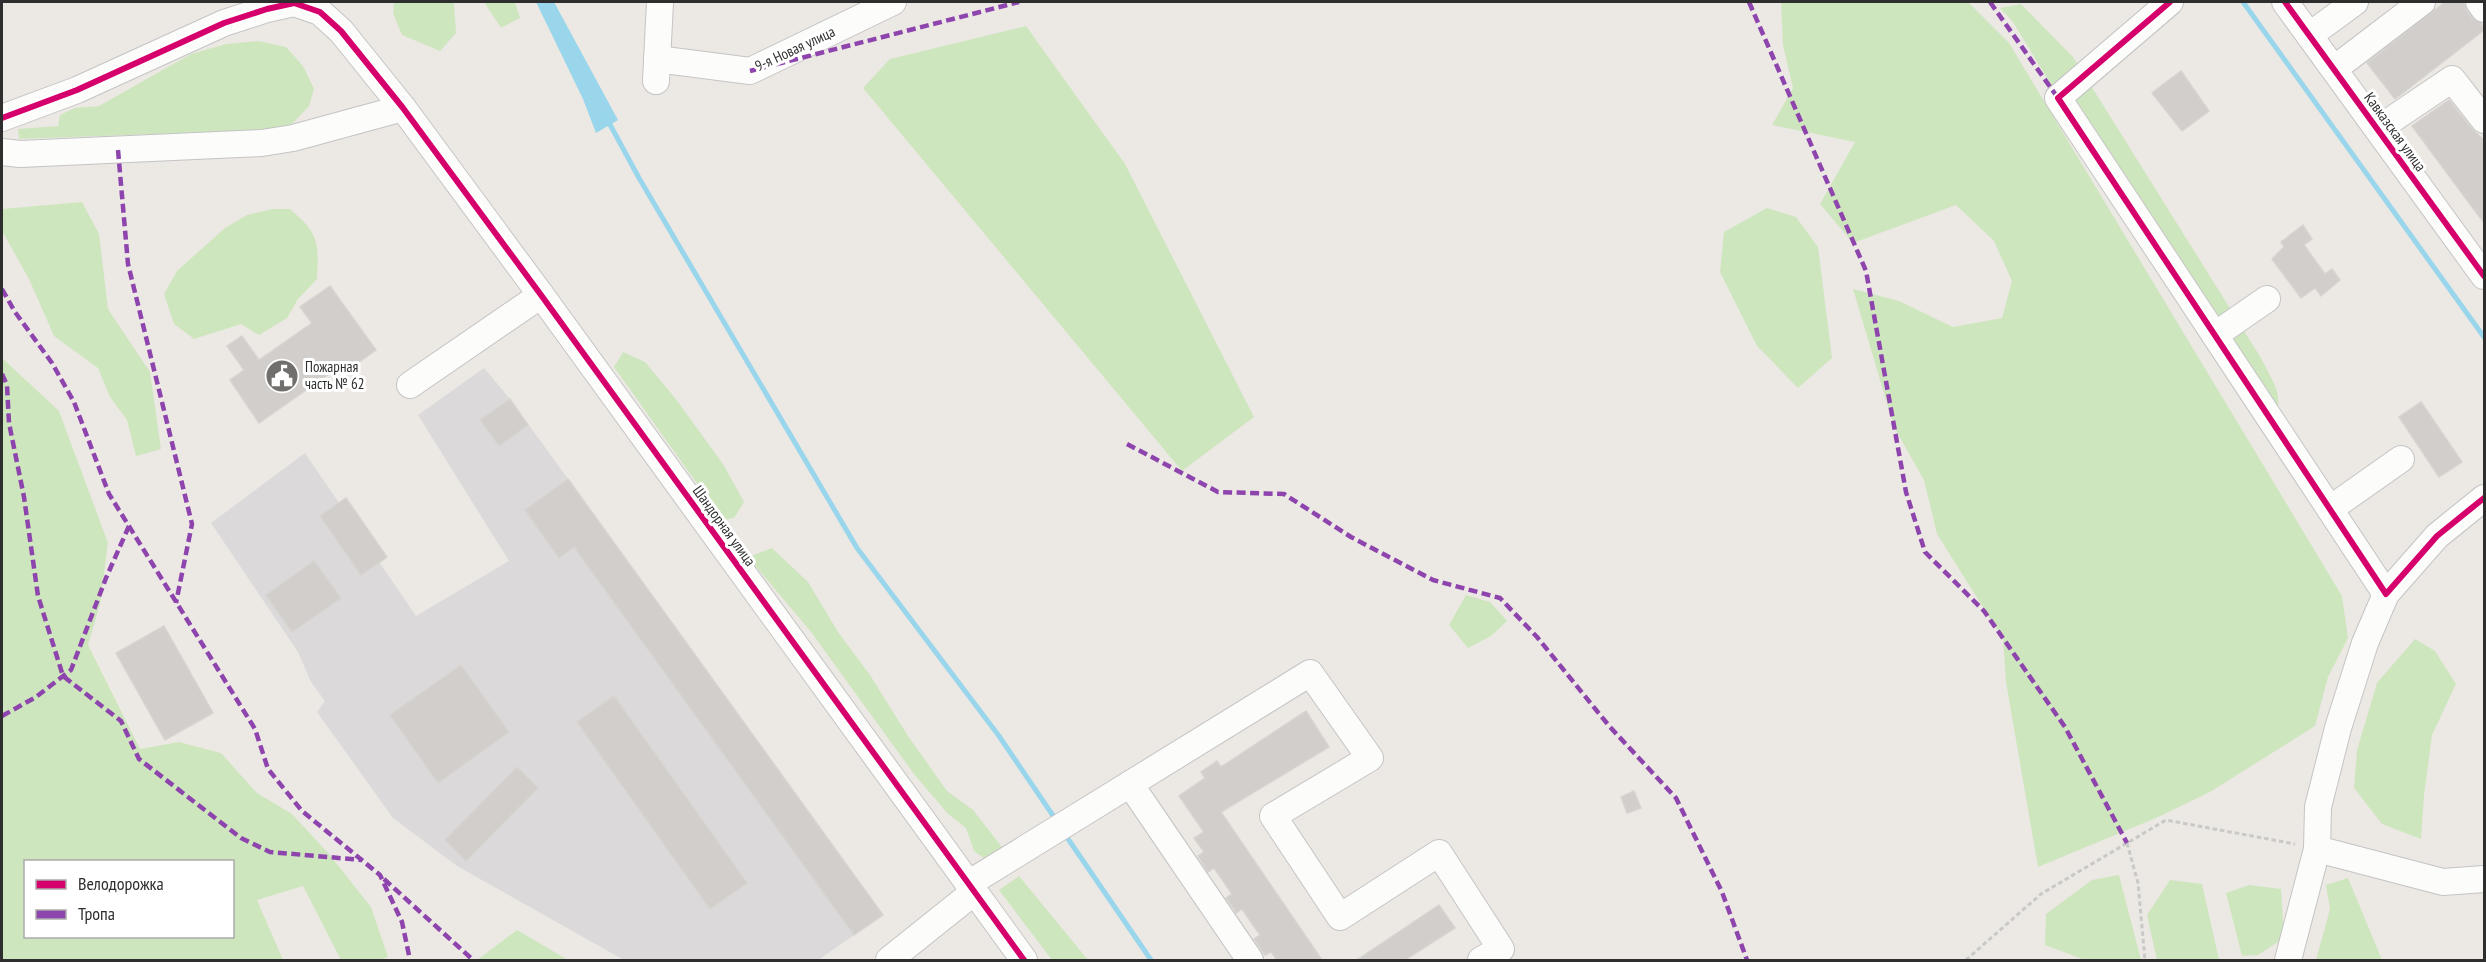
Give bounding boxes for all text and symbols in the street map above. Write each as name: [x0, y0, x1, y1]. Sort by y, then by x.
street label: 9-я Новая улица: [752, 22, 838, 75]
street label: Кавказская улица: [2360, 88, 2431, 175]
place label: Пожарная часть № 62: [305, 357, 364, 393]
public building icon: Пожарная часть № 62: [264, 358, 300, 394]
street label: Шандорная улица: [689, 482, 760, 570]
legend: [24, 860, 234, 938]
text: Велодорожка: [78, 872, 164, 895]
text: Тропа: [78, 902, 115, 925]

